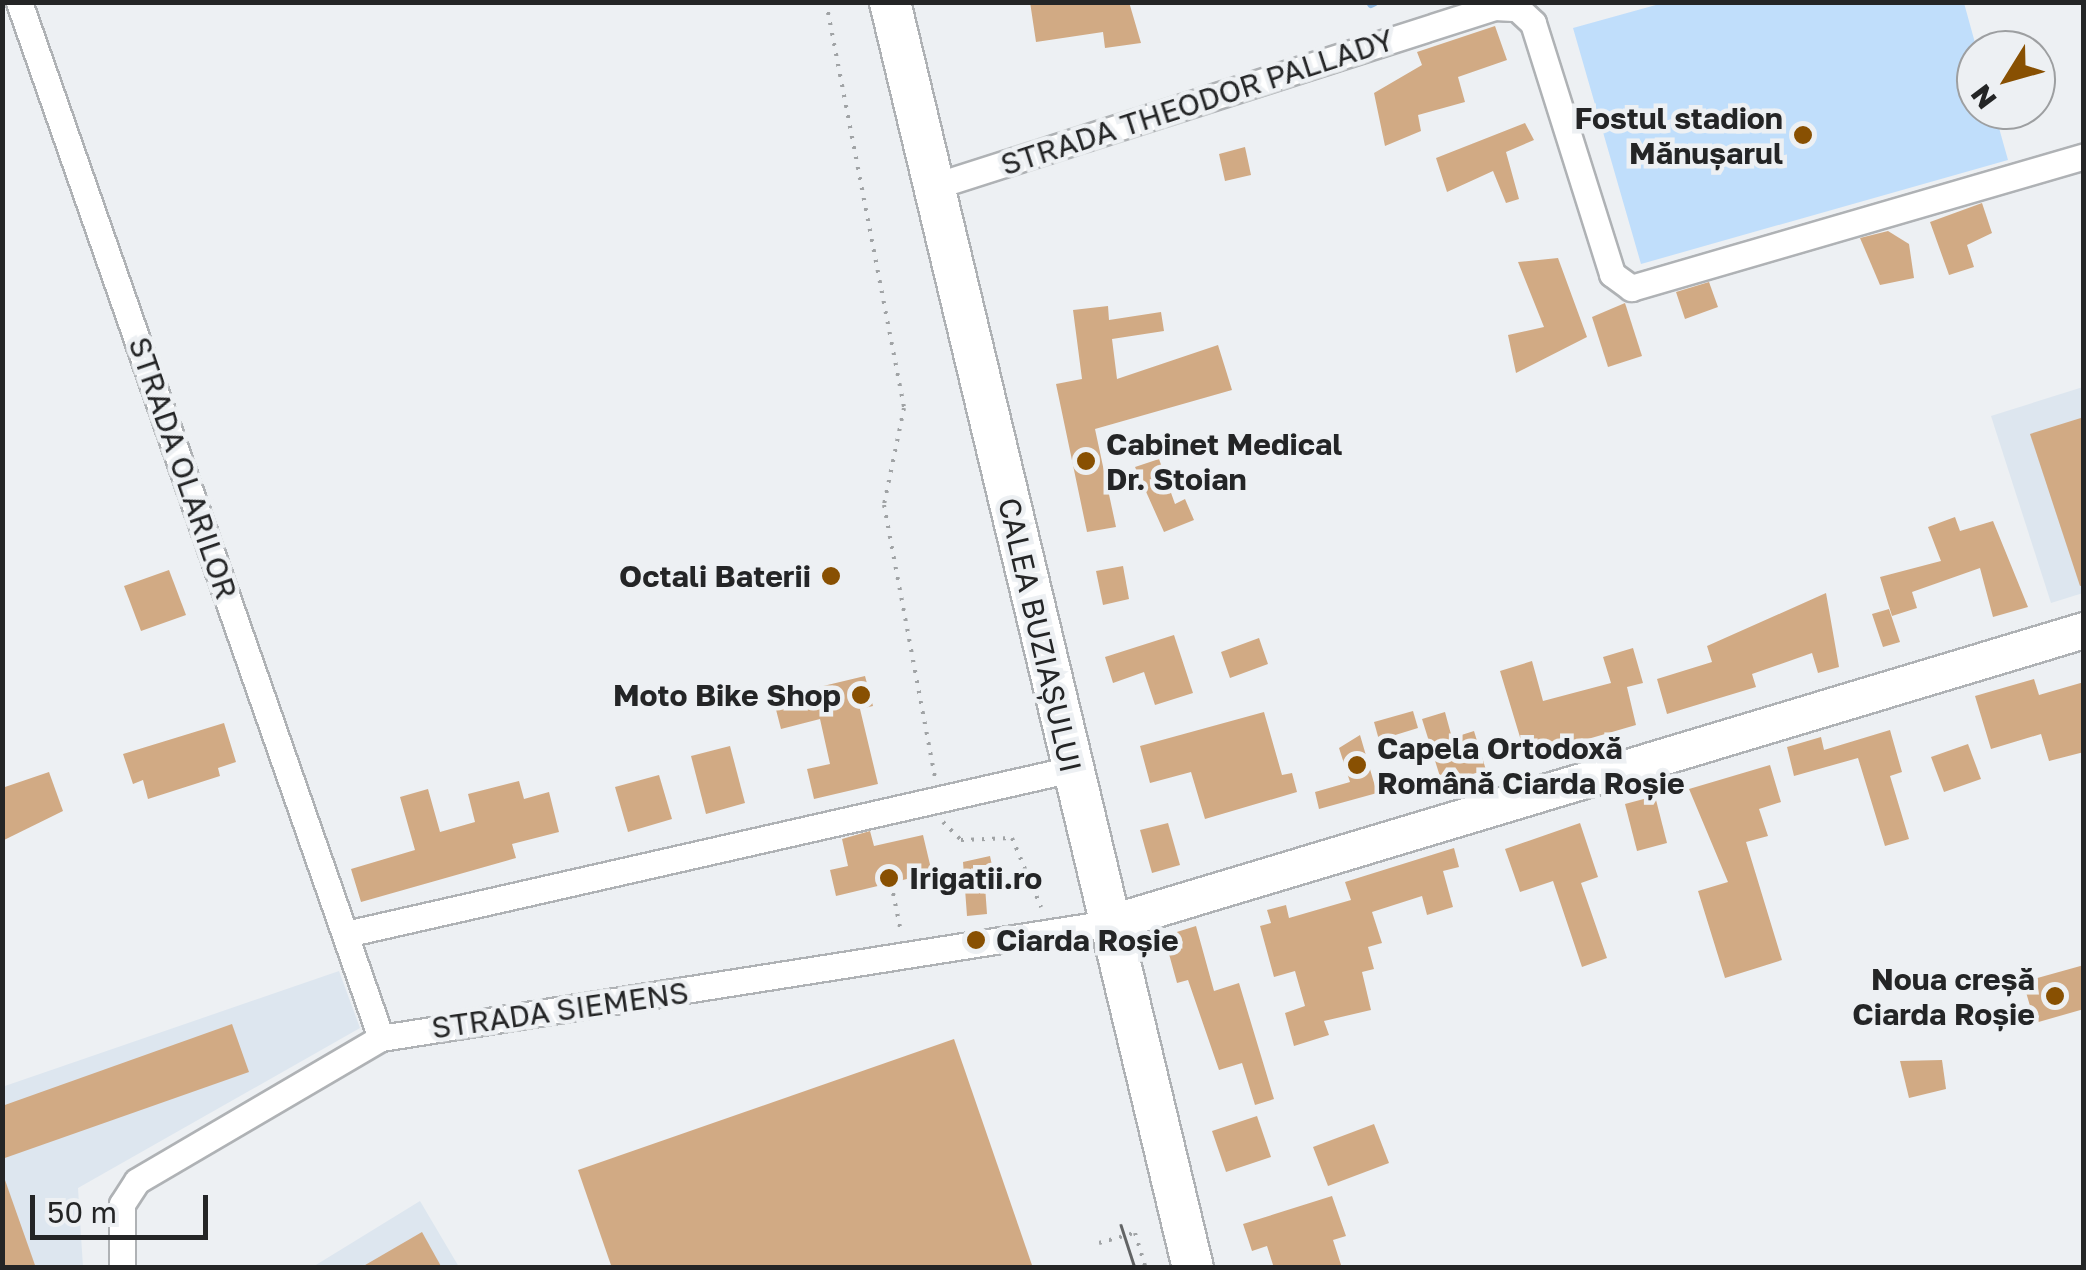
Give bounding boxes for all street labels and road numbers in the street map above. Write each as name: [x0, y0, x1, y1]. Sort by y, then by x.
street label: STRADA THEODOR PALLADY: [996, 21, 1398, 183]
street label: STRADA OLARILOR: [121, 332, 245, 604]
street label: CALEA BUZIAȘULUI: [991, 494, 1089, 776]
street label: STRADA SIEMENS: [429, 974, 691, 1046]

